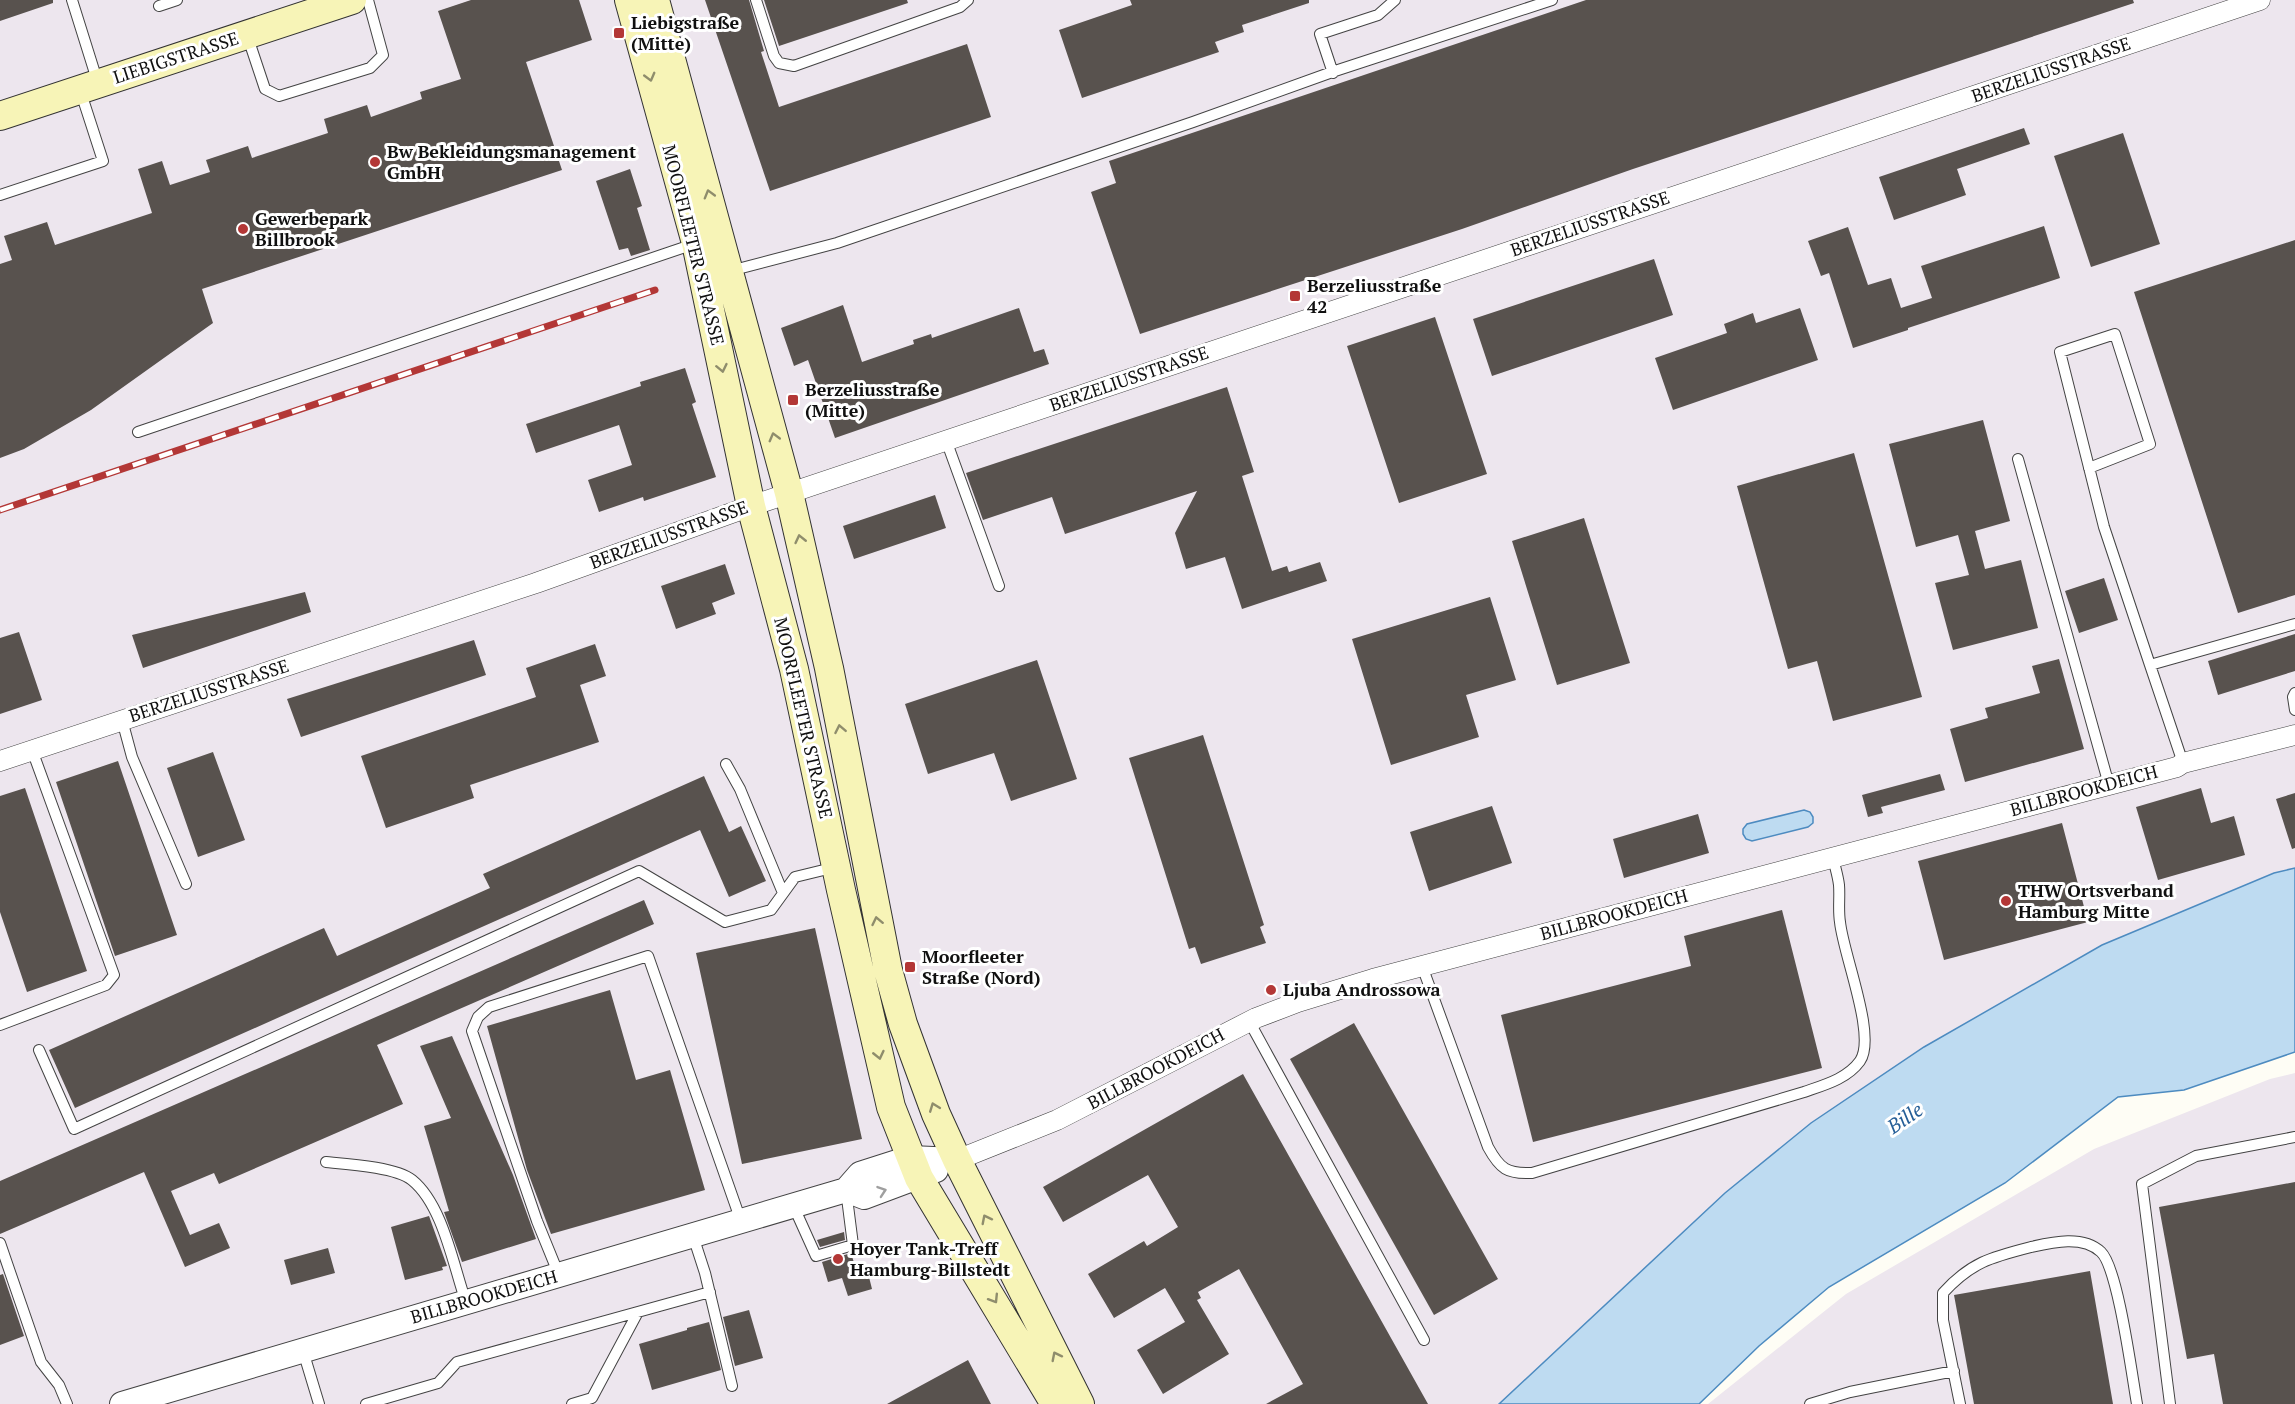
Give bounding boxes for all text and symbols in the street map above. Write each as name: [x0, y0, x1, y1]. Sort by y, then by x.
place label: Liebigstraße (Mitte): [631, 10, 740, 55]
street label: LIEBIGSTRASSE: [110, 25, 242, 89]
marker: Liebigstraße (Mitte): [612, 26, 626, 40]
street label: BERZELIUSSTRASSE: [1968, 31, 2133, 108]
one-way arrow: [643, 71, 655, 81]
place label: Bw Bekleidungsmanagement GmbH: [387, 139, 636, 184]
street label: MOORFLEETER STRASSE: [657, 142, 731, 348]
marker: Bw Bekleidungsmanagement GmbH: [368, 155, 382, 169]
street label: BERZELIUSSTRASSE: [1507, 185, 1672, 262]
one-way arrow: [703, 190, 716, 200]
place label: Gewerbepark Billbrook: [255, 206, 369, 251]
marker: Gewerbepark Billbrook: [236, 222, 250, 236]
place label: Berzeliusstraße 42: [1307, 273, 1442, 318]
marker: Berzeliusstraße 42: [1288, 289, 1302, 303]
street label: BERZELIUSSTRASSE: [1046, 340, 1211, 417]
one-way arrow: [715, 362, 728, 372]
place label: Berzeliusstraße (Mitte): [805, 377, 940, 422]
marker: Berzeliusstraße (Mitte): [786, 393, 800, 407]
one-way arrow: [769, 432, 782, 442]
street label: BERZELIUSSTRASSE: [586, 494, 751, 574]
one-way arrow: [794, 534, 807, 544]
street label: MOORFLEETER STRASSE: [769, 615, 839, 821]
street label: BERZELIUSSTRASSE: [126, 653, 292, 727]
one-way arrow: [834, 725, 847, 735]
street label: BILLBROOKDEICH: [2007, 759, 2160, 821]
place label: THW Ortsverband Hamburg Mitte: [2018, 878, 2174, 923]
street label: BILLBROOKDEICH: [1537, 883, 1690, 945]
marker: THW Ortsverband Hamburg Mitte: [1999, 894, 2013, 908]
one-way arrow: [871, 916, 884, 926]
place label: Moorfleeter Straße (Nord): [922, 944, 1041, 989]
marker: Moorfleeter Straße (Nord): [903, 960, 917, 974]
place label: Ljuba Androssowa: [1283, 977, 1441, 1001]
marker: Ljuba Androssowa: [1264, 983, 1278, 997]
street label: BILLBROOKDEICH: [1083, 1022, 1228, 1114]
one-way arrow: [872, 1049, 885, 1059]
water label: Bille: [1881, 1096, 1928, 1140]
one-way arrow: [928, 1102, 941, 1113]
one-way arrow: [877, 1186, 887, 1199]
one-way arrow: [982, 1215, 994, 1226]
place label: Hoyer Tank-Treff Hamburg-Billstedt: [850, 1236, 1010, 1281]
marker: Hoyer Tank-Treff Hamburg-Billstedt: [831, 1252, 845, 1266]
street label: BILLBROOKDEICH: [408, 1264, 560, 1328]
one-way arrow: [986, 1293, 997, 1304]
one-way arrow: [1052, 1352, 1064, 1363]

